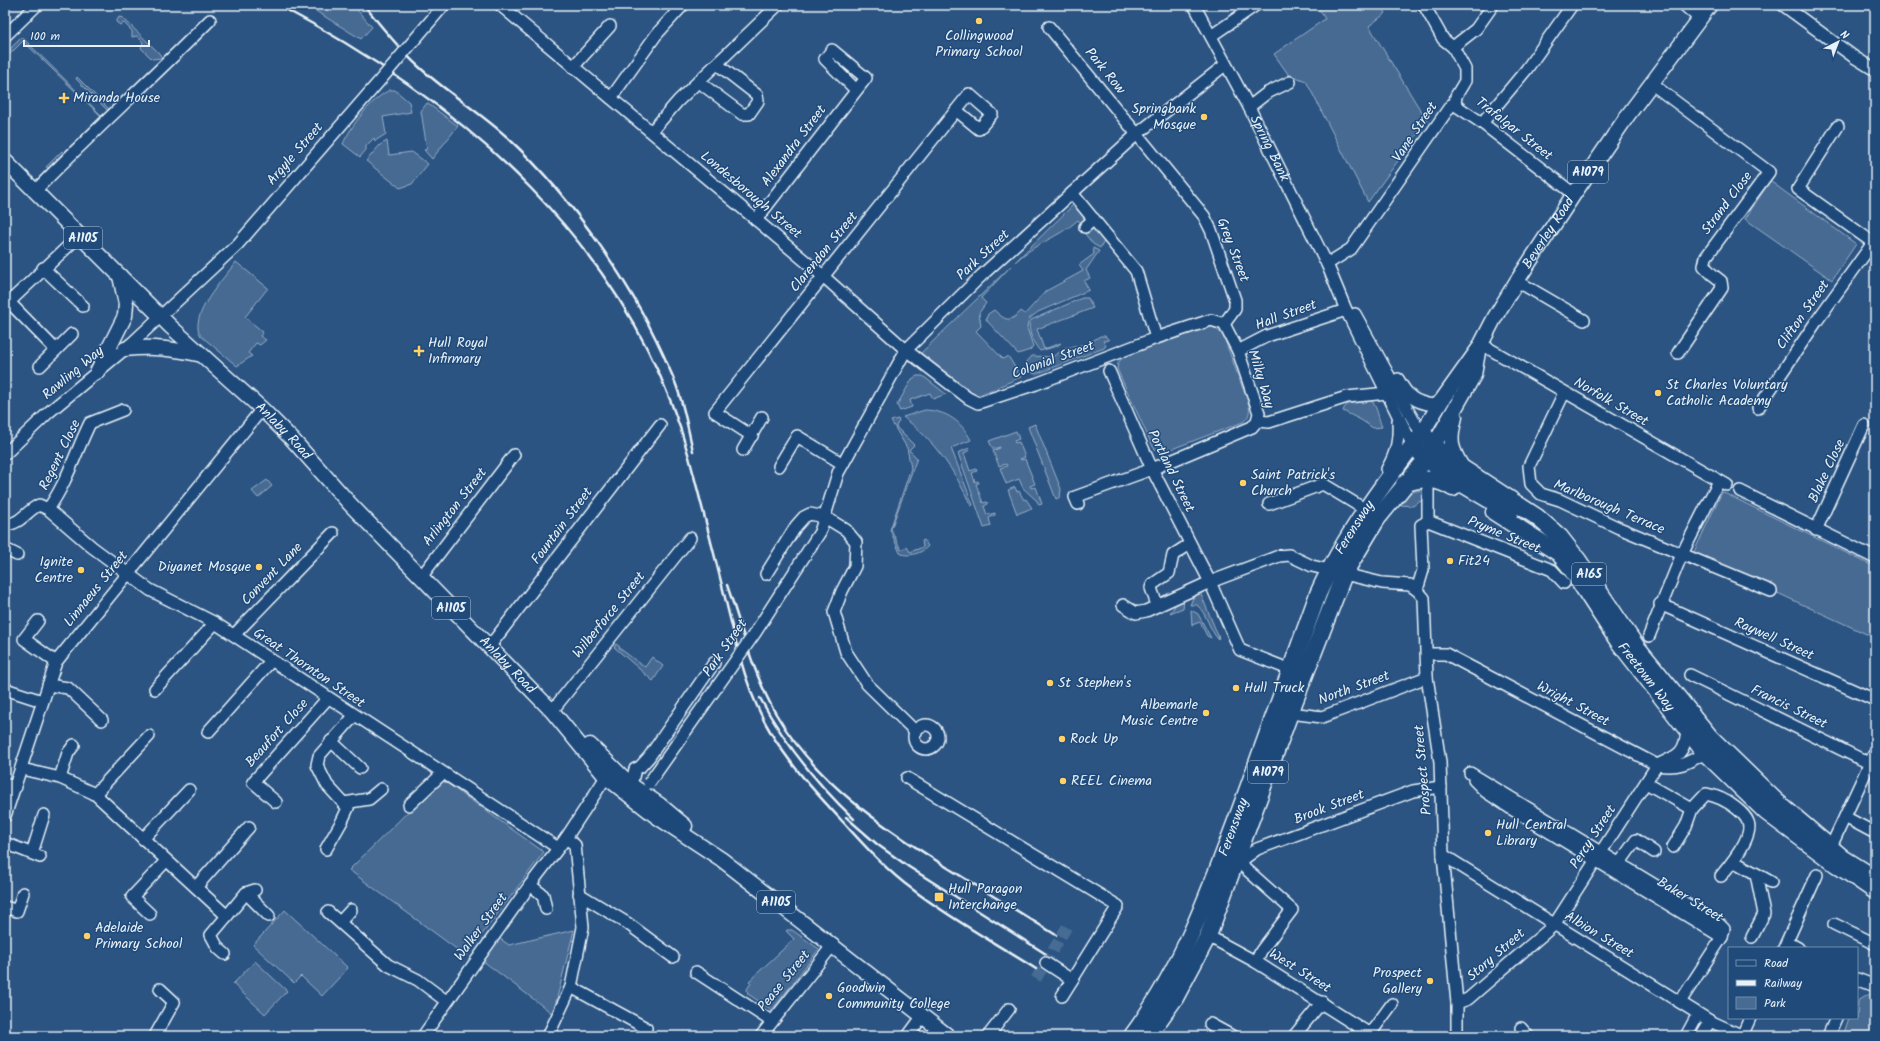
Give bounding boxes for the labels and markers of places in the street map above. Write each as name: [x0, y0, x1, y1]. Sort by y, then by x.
marker: Collingwood Primary School: [974, 16, 984, 26]
place label: Collingwood Primary School: [935, 25, 1023, 63]
place label: Miranda House: [73, 87, 161, 109]
marker: Miranda House: [58, 92, 70, 104]
place label: Springbank Mosque: [1132, 98, 1197, 136]
marker: Springbank Mosque: [1199, 112, 1209, 122]
place label: Hull Royal Infirmary: [428, 332, 488, 370]
marker: Hull Royal Infirmary: [413, 345, 425, 357]
place label: St Charles Voluntary Catholic Academy: [1666, 374, 1788, 412]
marker: St Charles Voluntary Catholic Academy: [1653, 388, 1663, 398]
place label: Saint Patrick's Church: [1251, 464, 1335, 502]
marker: Saint Patrick's Church: [1238, 478, 1248, 488]
place label: Fit24: [1458, 550, 1490, 572]
place label: Ignite Centre: [35, 551, 74, 589]
place label: Diyanet Mosque: [158, 556, 252, 578]
marker: Fit24: [1445, 556, 1455, 566]
marker: Diyanet Mosque: [254, 562, 264, 572]
marker: Ignite Centre: [76, 565, 86, 575]
place label: St Stephen's: [1058, 672, 1132, 694]
place label: Hull Truck: [1244, 677, 1305, 699]
marker: St Stephen's: [1045, 678, 1055, 688]
marker: Hull Truck: [1231, 683, 1241, 693]
place label: Albemarle Music Centre: [1121, 694, 1199, 732]
marker: Albemarle Music Centre: [1201, 708, 1211, 718]
place label: Rock Up: [1070, 728, 1118, 750]
marker: Rock Up: [1057, 734, 1067, 744]
place label: REEL Cinema: [1071, 770, 1152, 792]
marker: REEL Cinema: [1058, 776, 1068, 786]
place label: Hull Central Library: [1496, 814, 1567, 852]
marker: Hull Central Library: [1483, 828, 1493, 838]
place label: Hull Paragon Interchange: [948, 878, 1022, 916]
marker: Hull Paragon Interchange: [933, 891, 945, 903]
place label: Adelaide Primary School: [95, 917, 183, 955]
marker: Adelaide Primary School: [82, 931, 92, 941]
place label: Prospect Gallery: [1373, 962, 1423, 1000]
marker: Prospect Gallery: [1425, 976, 1435, 986]
place label: Goodwin Community College: [837, 977, 951, 1015]
marker: Goodwin Community College: [824, 991, 834, 1001]

